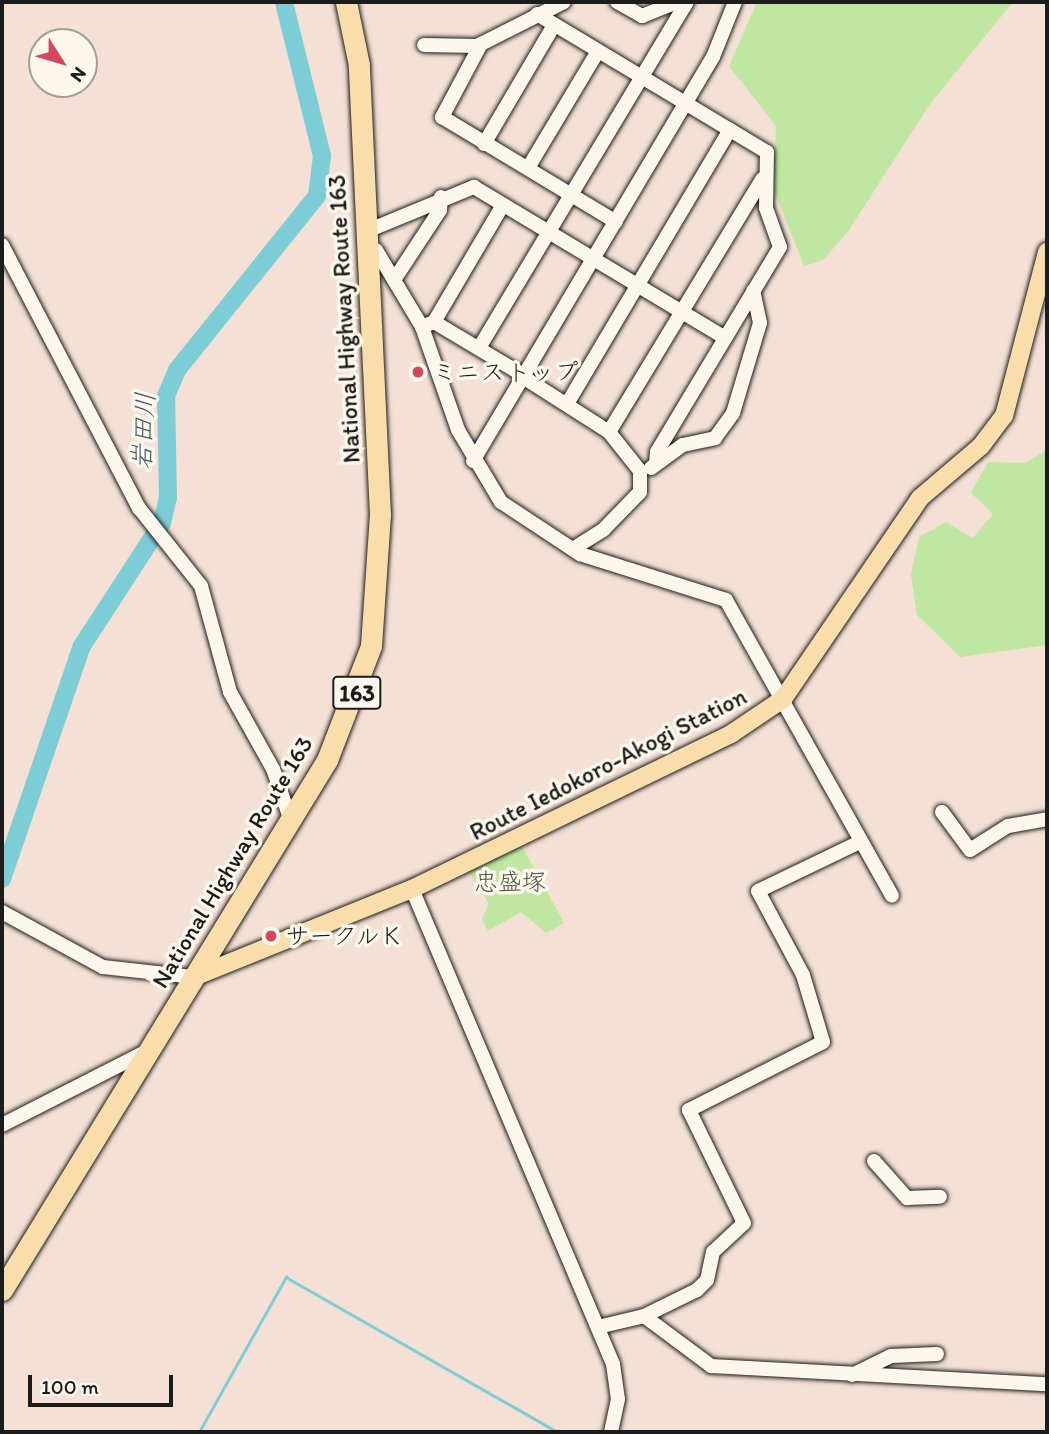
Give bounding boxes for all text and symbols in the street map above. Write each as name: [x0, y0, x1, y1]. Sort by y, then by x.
north arrow: [28, 28, 98, 98]
text: N: [66, 63, 92, 87]
street label: National Highway Route 163: [322, 174, 366, 464]
place label: ミニストップ: [432, 358, 576, 386]
marker: ミニストップ: [410, 364, 426, 380]
water label: 岩田川: [126, 391, 162, 471]
road number: 163: [331, 674, 383, 712]
street label: Route Iedokoro-Akogi Station: [465, 681, 751, 847]
street label: National Highway Route 163: [145, 731, 319, 993]
park label: 忠盛塚: [474, 868, 546, 896]
place label: サークルＫ: [285, 922, 405, 950]
marker: サークルＫ: [263, 928, 279, 944]
scale bar: [32, 1360, 177, 1404]
text: 100 m: [41, 1374, 99, 1399]

